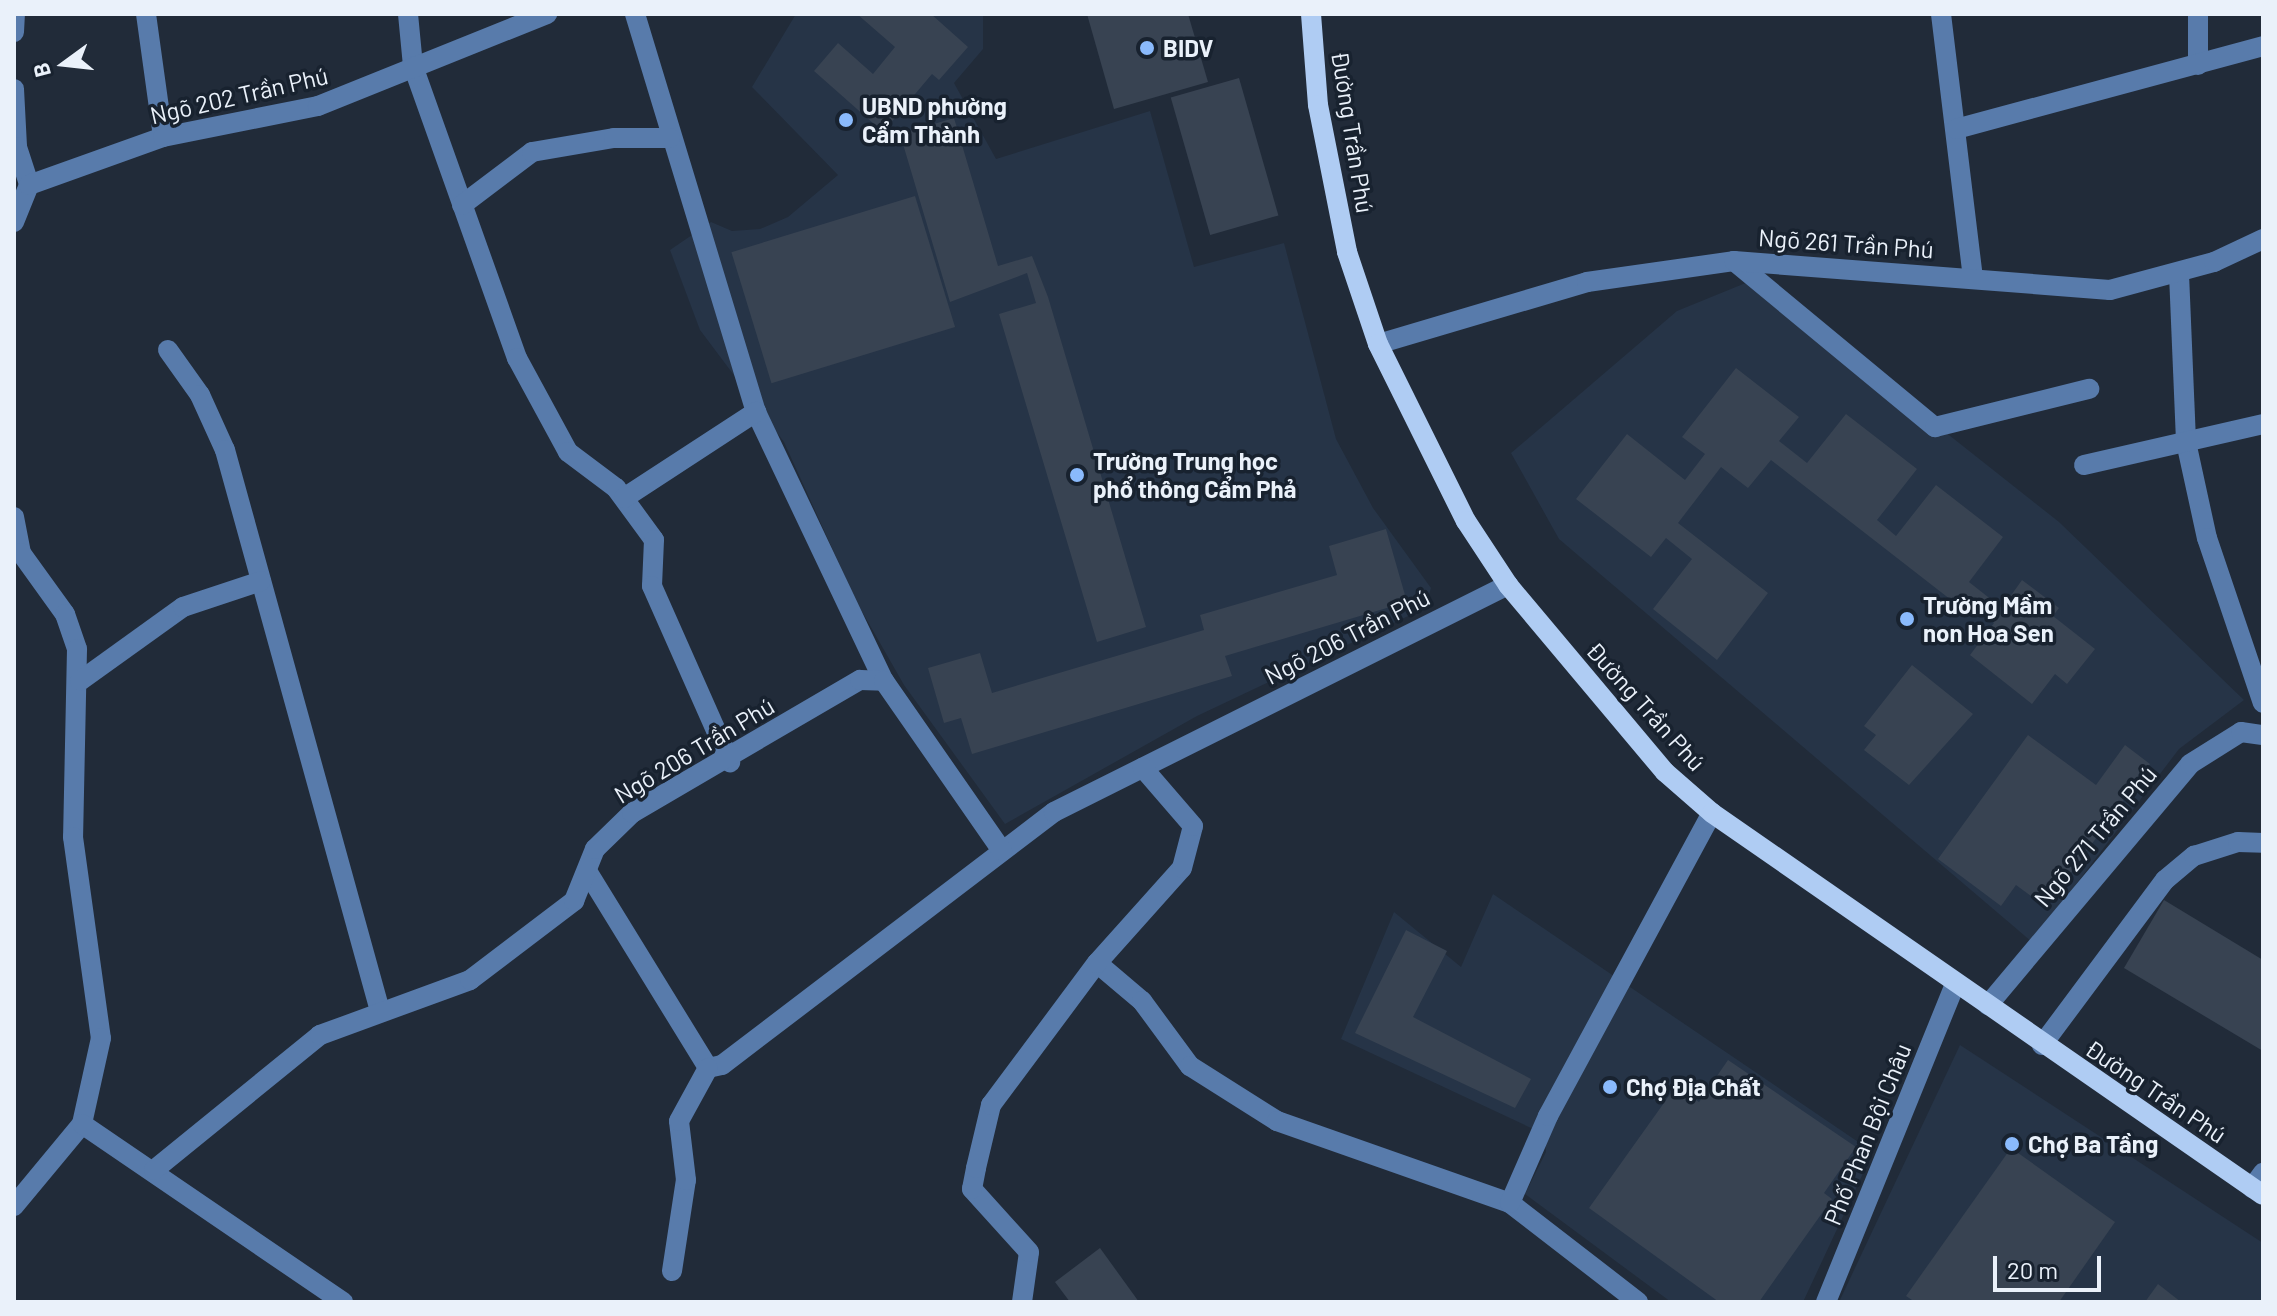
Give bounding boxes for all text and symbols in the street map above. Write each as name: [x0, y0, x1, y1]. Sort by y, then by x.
north arrow: [24, 24, 104, 104]
place label: BIDV: [1163, 34, 1213, 62]
marker: BIDV: [1138, 39, 1156, 57]
street label: Đường Trần Phú: [1326, 49, 1380, 215]
text: B: [26, 60, 55, 80]
street label: Ngõ 202 Trần Phú: [147, 61, 331, 129]
place label: UBND phường Cẩm Thành: [862, 92, 1007, 148]
marker: UBND phường Cẩm Thành: [837, 111, 855, 129]
street label: Ngõ 261 Trần Phú: [1757, 223, 1935, 263]
place label: Trường Trung học phổ thông Cẩm Phả: [1093, 447, 1296, 503]
marker: Trường Trung học phổ thông Cẩm Phả: [1068, 466, 1086, 484]
street label: Ngõ 206 Trần Phú: [1260, 582, 1434, 690]
place label: Trường Mầm non Hoa Sen: [1923, 591, 2054, 647]
marker: Trường Mầm non Hoa Sen: [1898, 610, 1916, 628]
street label: Đường Trần Phú: [1581, 636, 1711, 776]
street label: Ngõ 206 Trần Phú: [609, 691, 779, 809]
street label: Ngõ 271 Trần Phú: [2028, 760, 2162, 912]
street label: Đường Trần Phú: [2080, 1033, 2232, 1149]
street label: Phố Phan Bội Châu: [1817, 1039, 1917, 1229]
place label: Chợ Địa Chất: [1626, 1073, 1761, 1101]
marker: Chợ Địa Chất: [1601, 1078, 1619, 1096]
place label: Chợ Ba Tầng: [2028, 1130, 2158, 1158]
marker: Chợ Ba Tầng: [2003, 1135, 2021, 1153]
scale bar: [1997, 1240, 2105, 1290]
text: 20 m: [2007, 1255, 2058, 1284]

